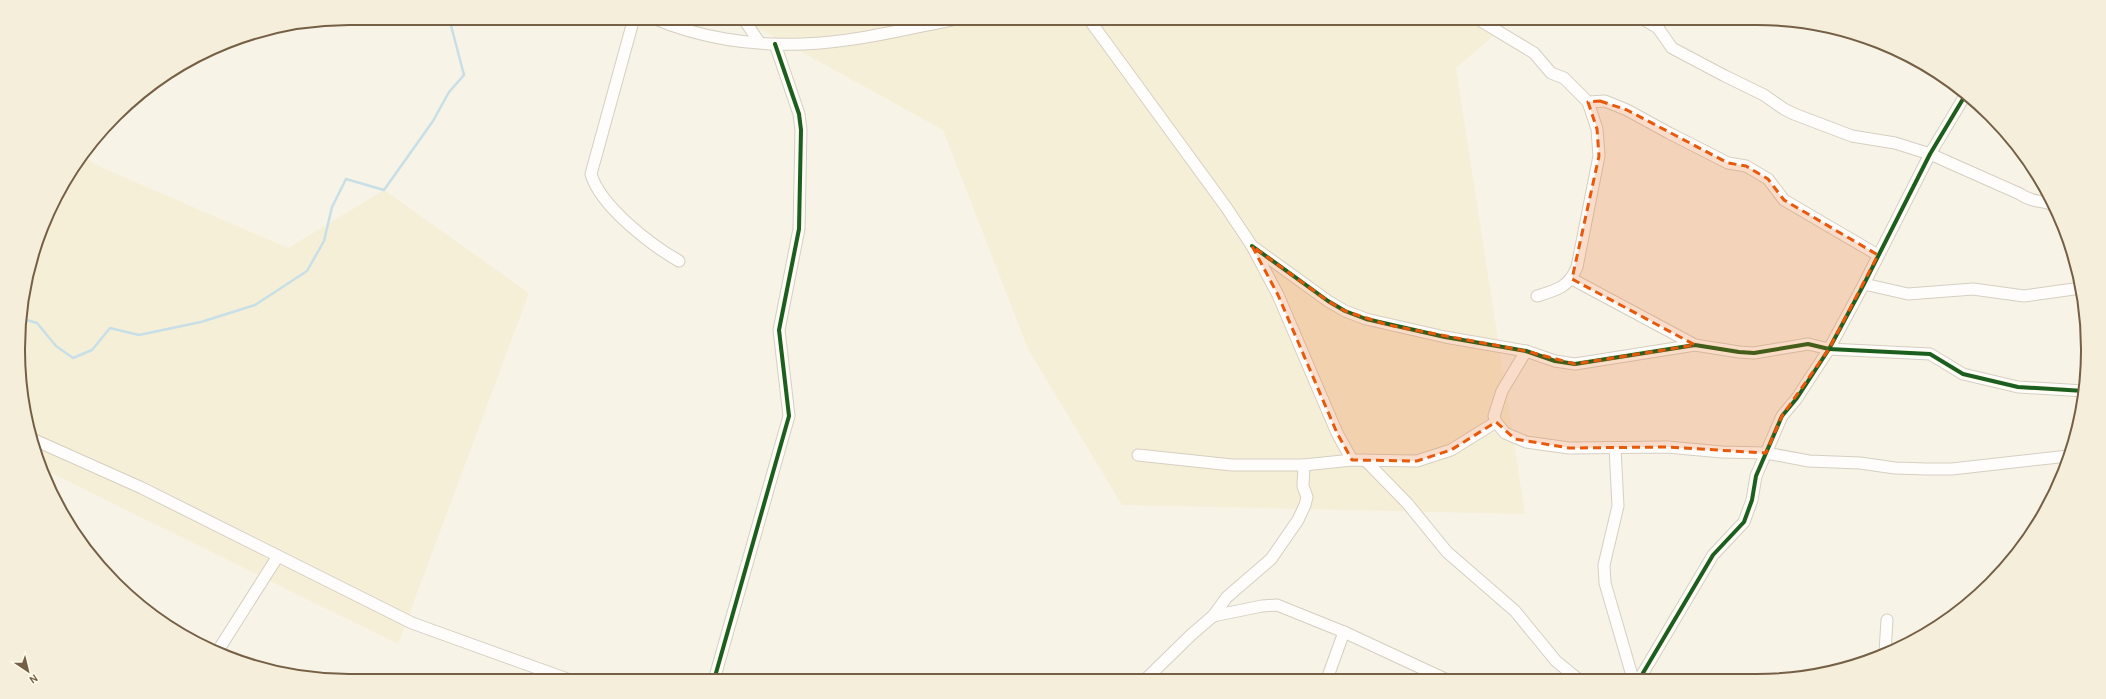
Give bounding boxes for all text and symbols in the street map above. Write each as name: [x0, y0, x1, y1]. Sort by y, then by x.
north arrow: [8, 651, 48, 691]
text: N: [26, 671, 40, 686]

